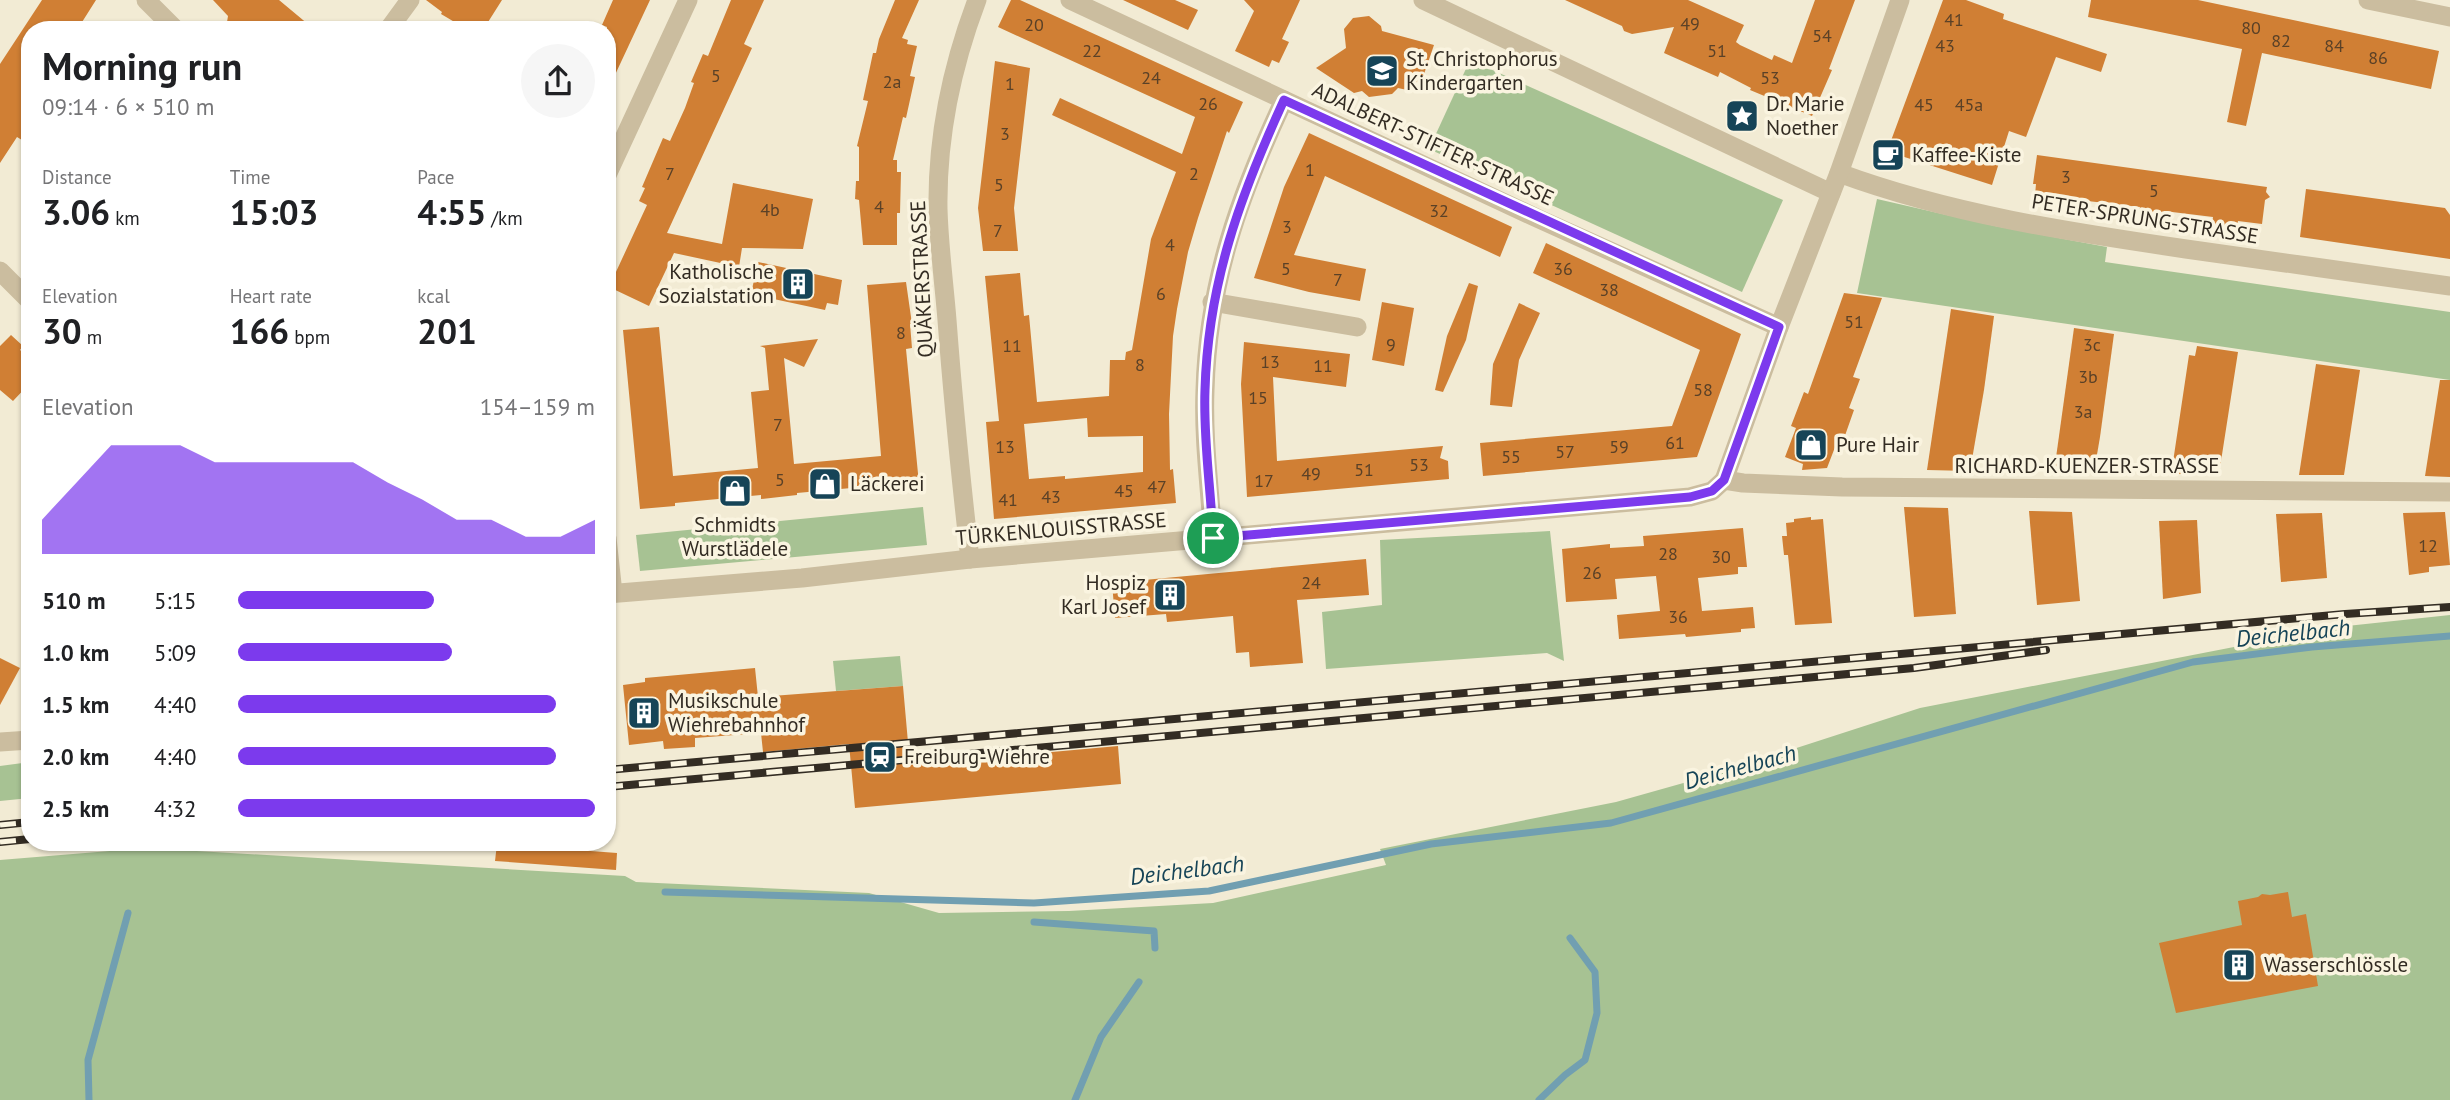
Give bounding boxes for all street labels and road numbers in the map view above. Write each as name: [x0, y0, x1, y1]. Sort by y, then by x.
street label: ADALBERT-STIFTER-STRASSE: [1308, 76, 1558, 211]
street label: PETER-SPRUNG-STRASSE: [2030, 187, 2260, 250]
street label: QUÄKERSTRASSE: [904, 200, 939, 358]
street label: RICHARD-KUENZER-STRASSE: [1954, 452, 2220, 479]
street label: TÜRKENLOUISSTRASSE: [954, 506, 1167, 551]

